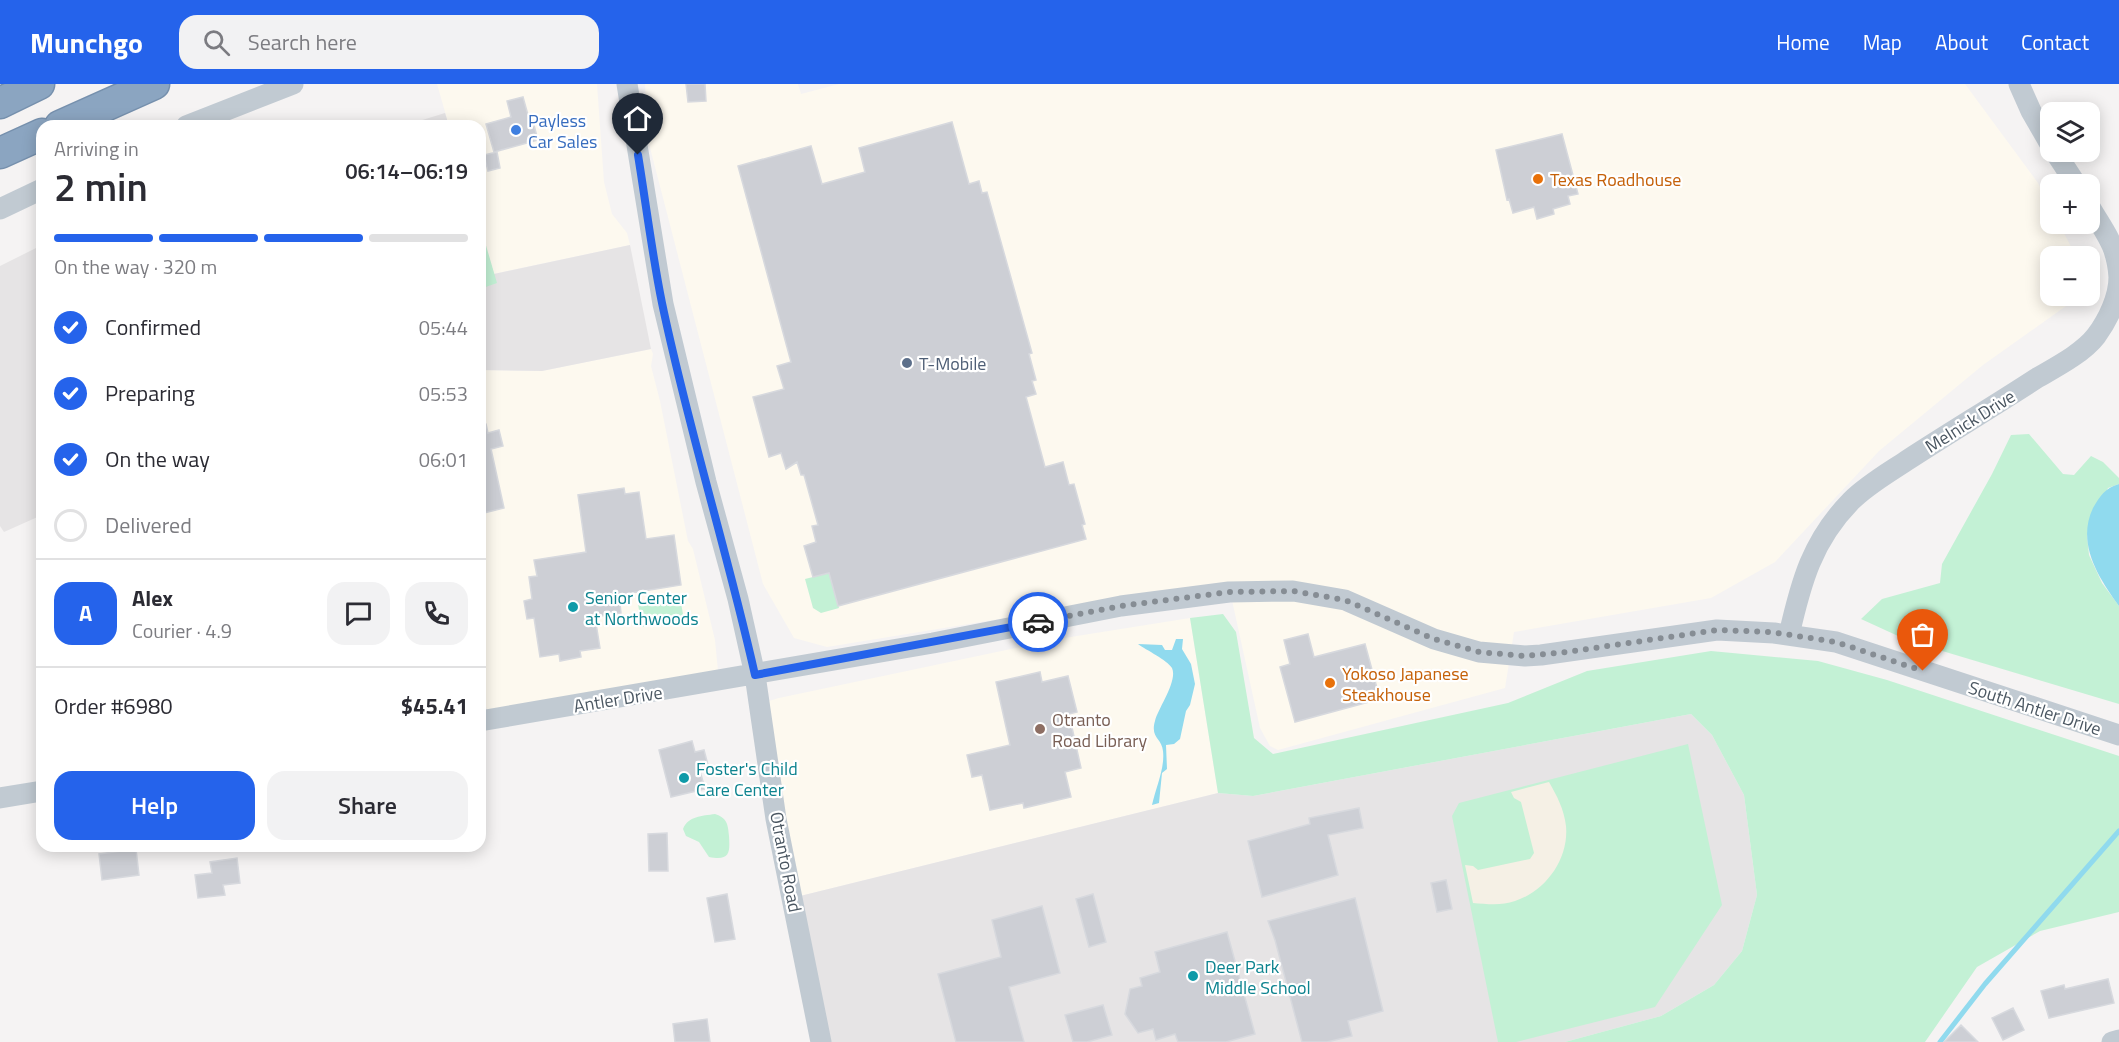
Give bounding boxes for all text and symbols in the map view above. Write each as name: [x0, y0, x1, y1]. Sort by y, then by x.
search box: [179, 15, 599, 69]
text: Munchgo: [30, 21, 143, 64]
text: Search here: [248, 25, 357, 59]
icon: search: [200, 26, 233, 59]
text: Home: [1776, 26, 1830, 58]
text: Map: [1863, 26, 1902, 58]
text: About: [1935, 26, 1988, 58]
text: Contact: [2021, 26, 2089, 58]
pin: [612, 93, 663, 155]
icon: home: [621, 102, 654, 135]
map controls: [2040, 102, 2100, 306]
button: layers: [2040, 102, 2100, 162]
place label: Payless Car Sales: [528, 107, 597, 155]
marker: Payless Car Sales: [509, 123, 523, 137]
text: Arriving in: [54, 133, 139, 164]
text: 06:14–06:19: [345, 154, 468, 188]
text: 2 min: [54, 157, 148, 216]
place label: Texas Roadhouse: [1550, 166, 1681, 193]
marker: Texas Roadhouse: [1531, 172, 1545, 186]
button: +: [2040, 174, 2100, 234]
button: −: [2040, 246, 2100, 306]
text: On the way · 320 m: [54, 251, 217, 282]
text: Confirmed: [105, 310, 201, 344]
icon: check: [54, 311, 87, 344]
text: 05:44: [419, 312, 468, 343]
place label: T-Mobile: [919, 350, 986, 377]
marker: T-Mobile: [900, 356, 914, 370]
text: Preparing: [105, 376, 195, 410]
icon: check: [54, 377, 87, 410]
text: 05:53: [419, 378, 468, 409]
street label: Melnick Drive: [1920, 383, 2020, 459]
text: On the way: [105, 442, 210, 476]
icon: check: [54, 443, 87, 476]
text: 06:01: [419, 444, 468, 475]
text: Delivered: [105, 508, 192, 542]
text: Alex: [132, 581, 173, 615]
button: chat: [327, 582, 390, 645]
button: phone: [405, 582, 468, 645]
place label: Senior Center at Northwoods: [585, 584, 699, 632]
courier: [1008, 592, 1068, 652]
text: A: [79, 596, 92, 630]
marker: Senior Center at Northwoods: [566, 600, 580, 614]
icon: car: [1022, 606, 1055, 639]
pin: [1897, 609, 1948, 671]
text: Courier · 4.9: [132, 615, 232, 646]
icon: bag: [1906, 618, 1939, 651]
place label: Yokoso Japanese Steakhouse: [1342, 660, 1469, 708]
street label: South Antler Drive: [1965, 674, 2105, 742]
marker: Yokoso Japanese Steakhouse: [1323, 676, 1337, 690]
street label: Antler Drive: [572, 679, 664, 719]
text: Order #6980: [54, 689, 173, 723]
text: $45.41: [401, 689, 468, 723]
place label: Otranto Road Library: [1052, 706, 1147, 754]
marker: Otranto Road Library: [1033, 722, 1047, 736]
place label: Foster's Child Care Center: [696, 755, 798, 803]
button: Help: [54, 771, 255, 840]
button: Share: [267, 771, 468, 840]
marker: Foster's Child Care Center: [677, 771, 691, 785]
street label: Otranto Road: [763, 809, 809, 915]
place label: Deer Park Middle School: [1205, 953, 1311, 1001]
marker: Deer Park Middle School: [1186, 969, 1200, 983]

